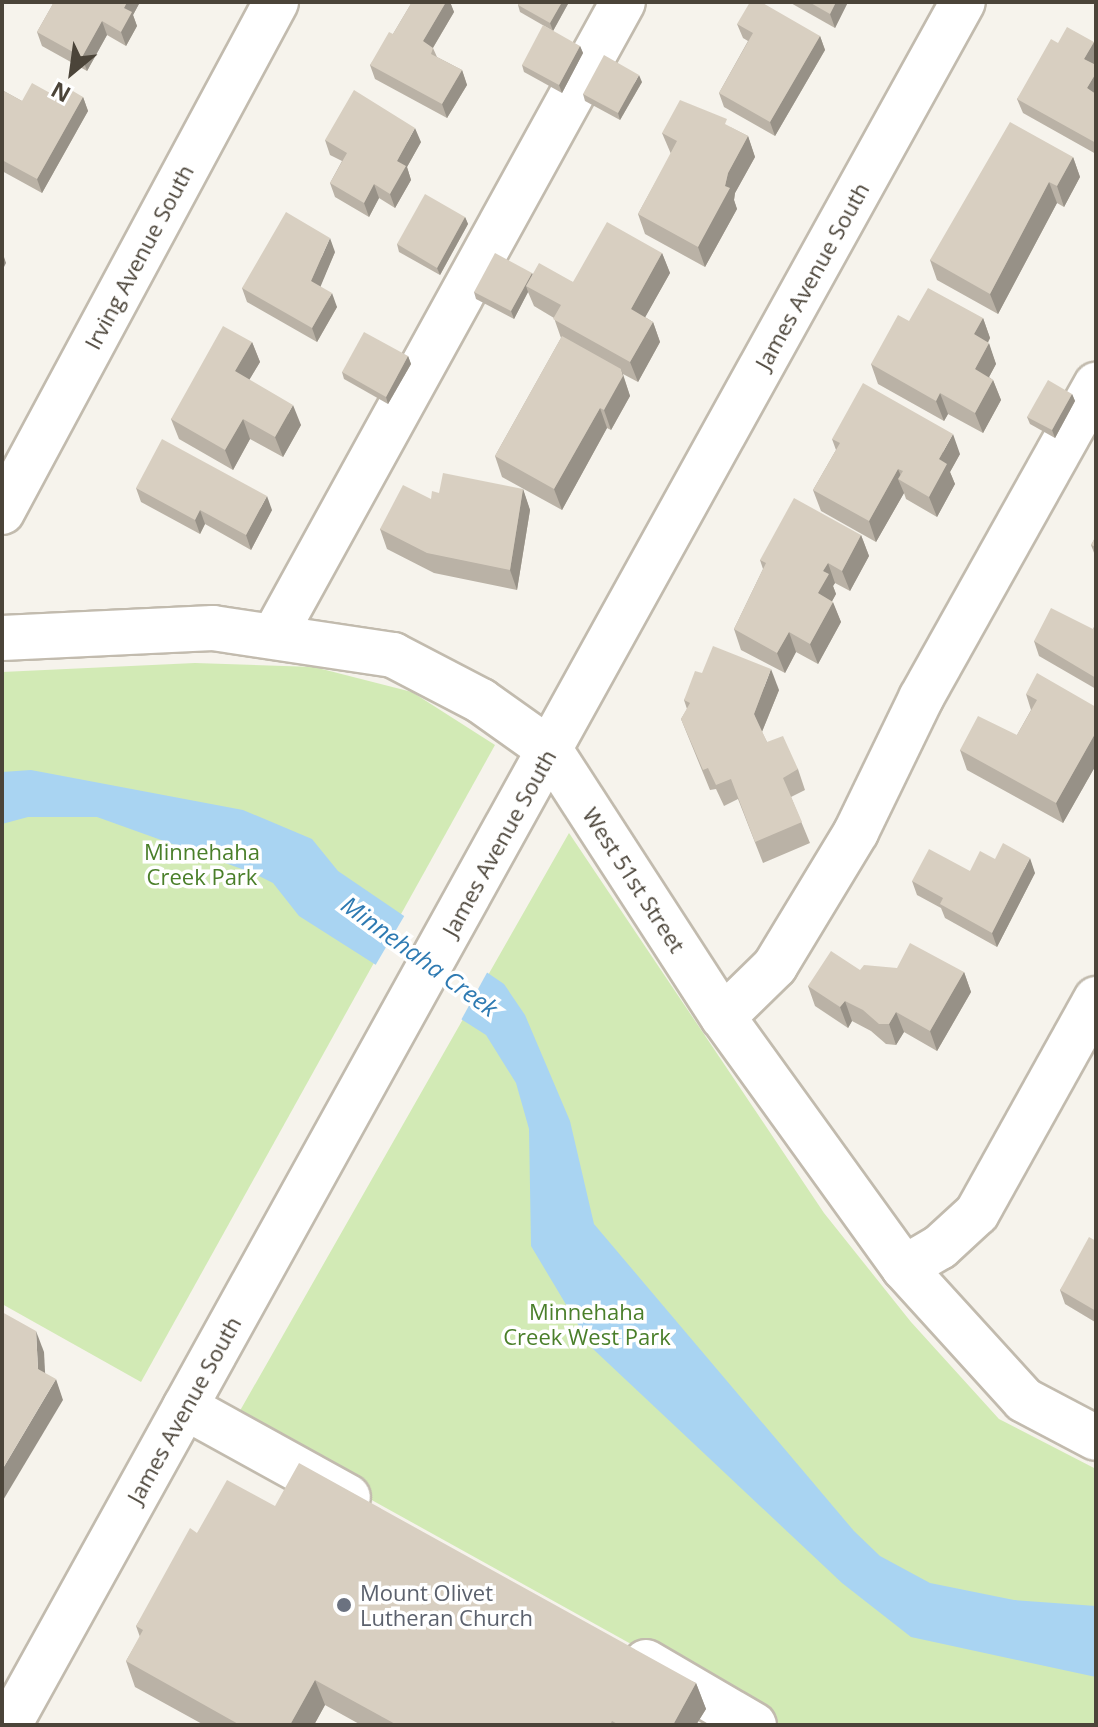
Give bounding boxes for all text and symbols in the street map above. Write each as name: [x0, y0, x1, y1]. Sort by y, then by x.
north arrow: [32, 32, 112, 112]
text: N: [45, 76, 75, 110]
street label: Irving Avenue South: [79, 160, 199, 354]
street label: James Avenue South: [750, 178, 874, 374]
street label: James Avenue South: [437, 745, 561, 941]
street label: West 51st Street: [577, 803, 691, 957]
park label: Minnehaha Creek Park: [144, 838, 260, 890]
water label: Minnehaha Creek: [336, 890, 504, 1022]
park label: Minnehaha Creek West Park: [503, 1298, 671, 1350]
street label: James Avenue South: [122, 1312, 246, 1508]
place label: Mount Olivet Lutheran Church: [360, 1579, 533, 1630]
marker: Mount Olivet Lutheran Church: [335, 1596, 353, 1614]

